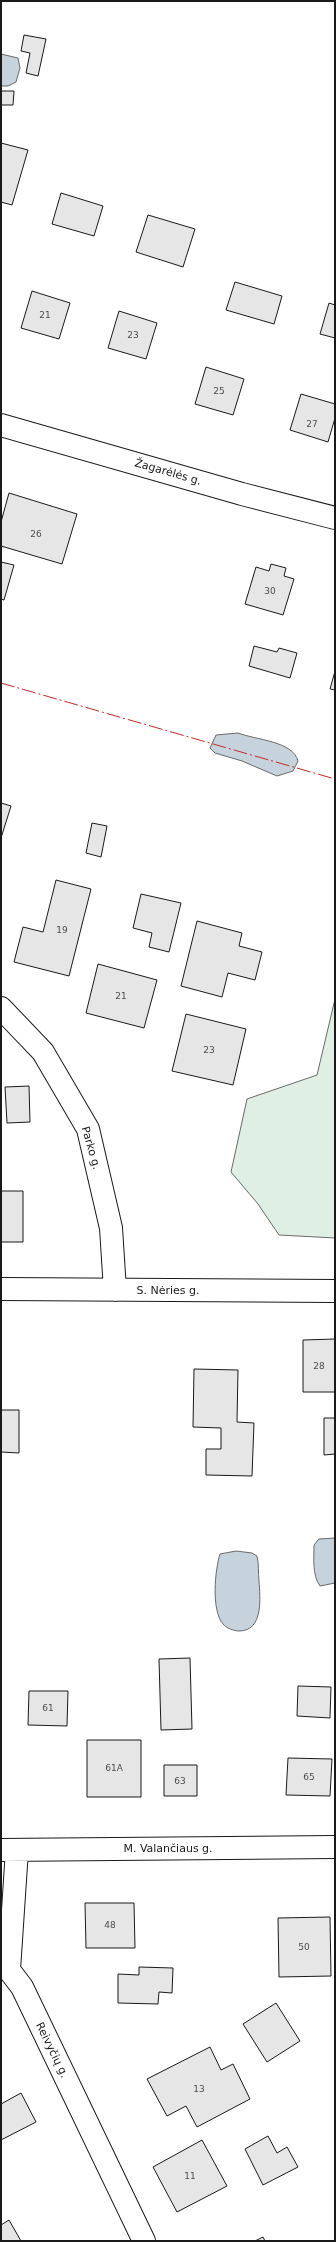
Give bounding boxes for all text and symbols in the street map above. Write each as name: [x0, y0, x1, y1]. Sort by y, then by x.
house number: 21: [39, 310, 51, 320]
house number: 23: [127, 330, 139, 340]
house number: 25: [213, 386, 225, 396]
house number: 27: [306, 419, 318, 429]
street label: Žagarėlės g.: [133, 456, 203, 488]
house number: 26: [30, 529, 42, 539]
house number: 30: [264, 586, 276, 596]
house number: 19: [56, 925, 68, 935]
house number: 21: [115, 991, 127, 1001]
house number: 23: [203, 1045, 215, 1055]
street label: Parko g.: [79, 1125, 103, 1171]
street label: S. Nėries g.: [136, 1284, 200, 1297]
house number: 28: [313, 1361, 325, 1371]
house number: 61: [42, 1703, 54, 1713]
house number: 61A: [105, 1763, 124, 1773]
house number: 65: [303, 1772, 315, 1782]
house number: 63: [174, 1776, 186, 1786]
street label: M. Valančiaus g.: [123, 1842, 213, 1855]
house number: 48: [104, 1920, 116, 1930]
house number: 50: [298, 1942, 310, 1952]
street label: Reivyčių g.: [33, 2020, 71, 2080]
house number: 13: [193, 2084, 205, 2094]
house number: 11: [184, 2171, 196, 2181]

